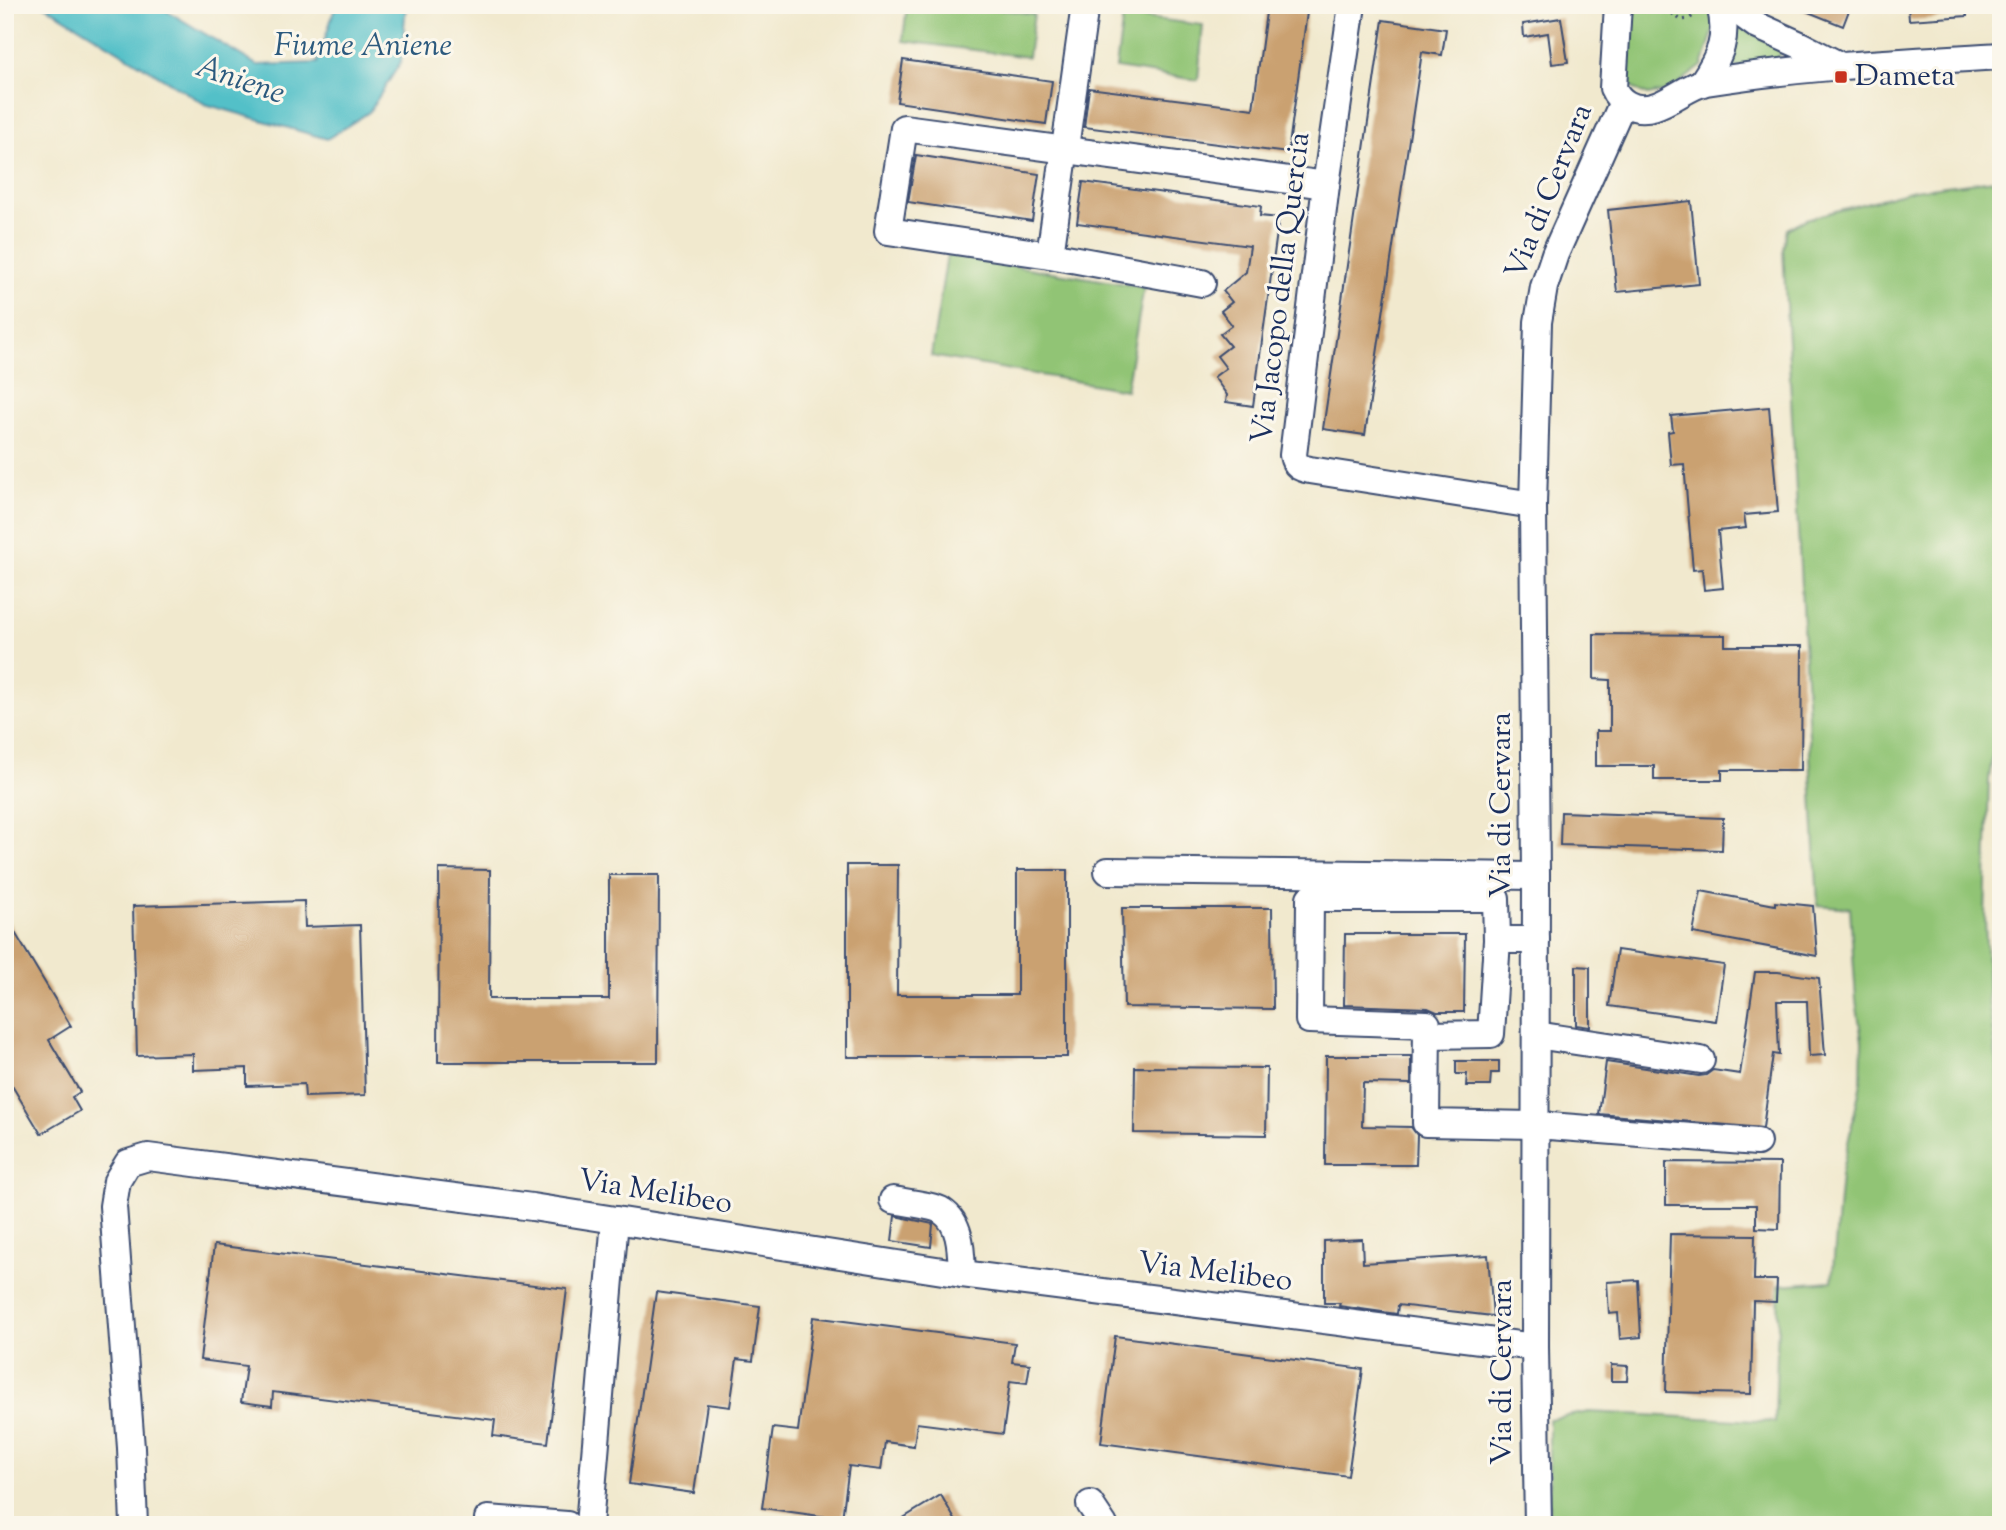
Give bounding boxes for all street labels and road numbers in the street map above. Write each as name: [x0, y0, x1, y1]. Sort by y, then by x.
street label: Via di Cervara: [1495, 98, 1605, 286]
street label: Via Jacopo della Quercia: [1242, 130, 1322, 446]
street label: Via di Cervara: [1481, 712, 1524, 898]
street label: Via Melibeo: [575, 1160, 735, 1226]
street label: Via Melibeo: [1135, 1242, 1295, 1304]
street label: Via di Cervara: [1482, 1279, 1525, 1465]

